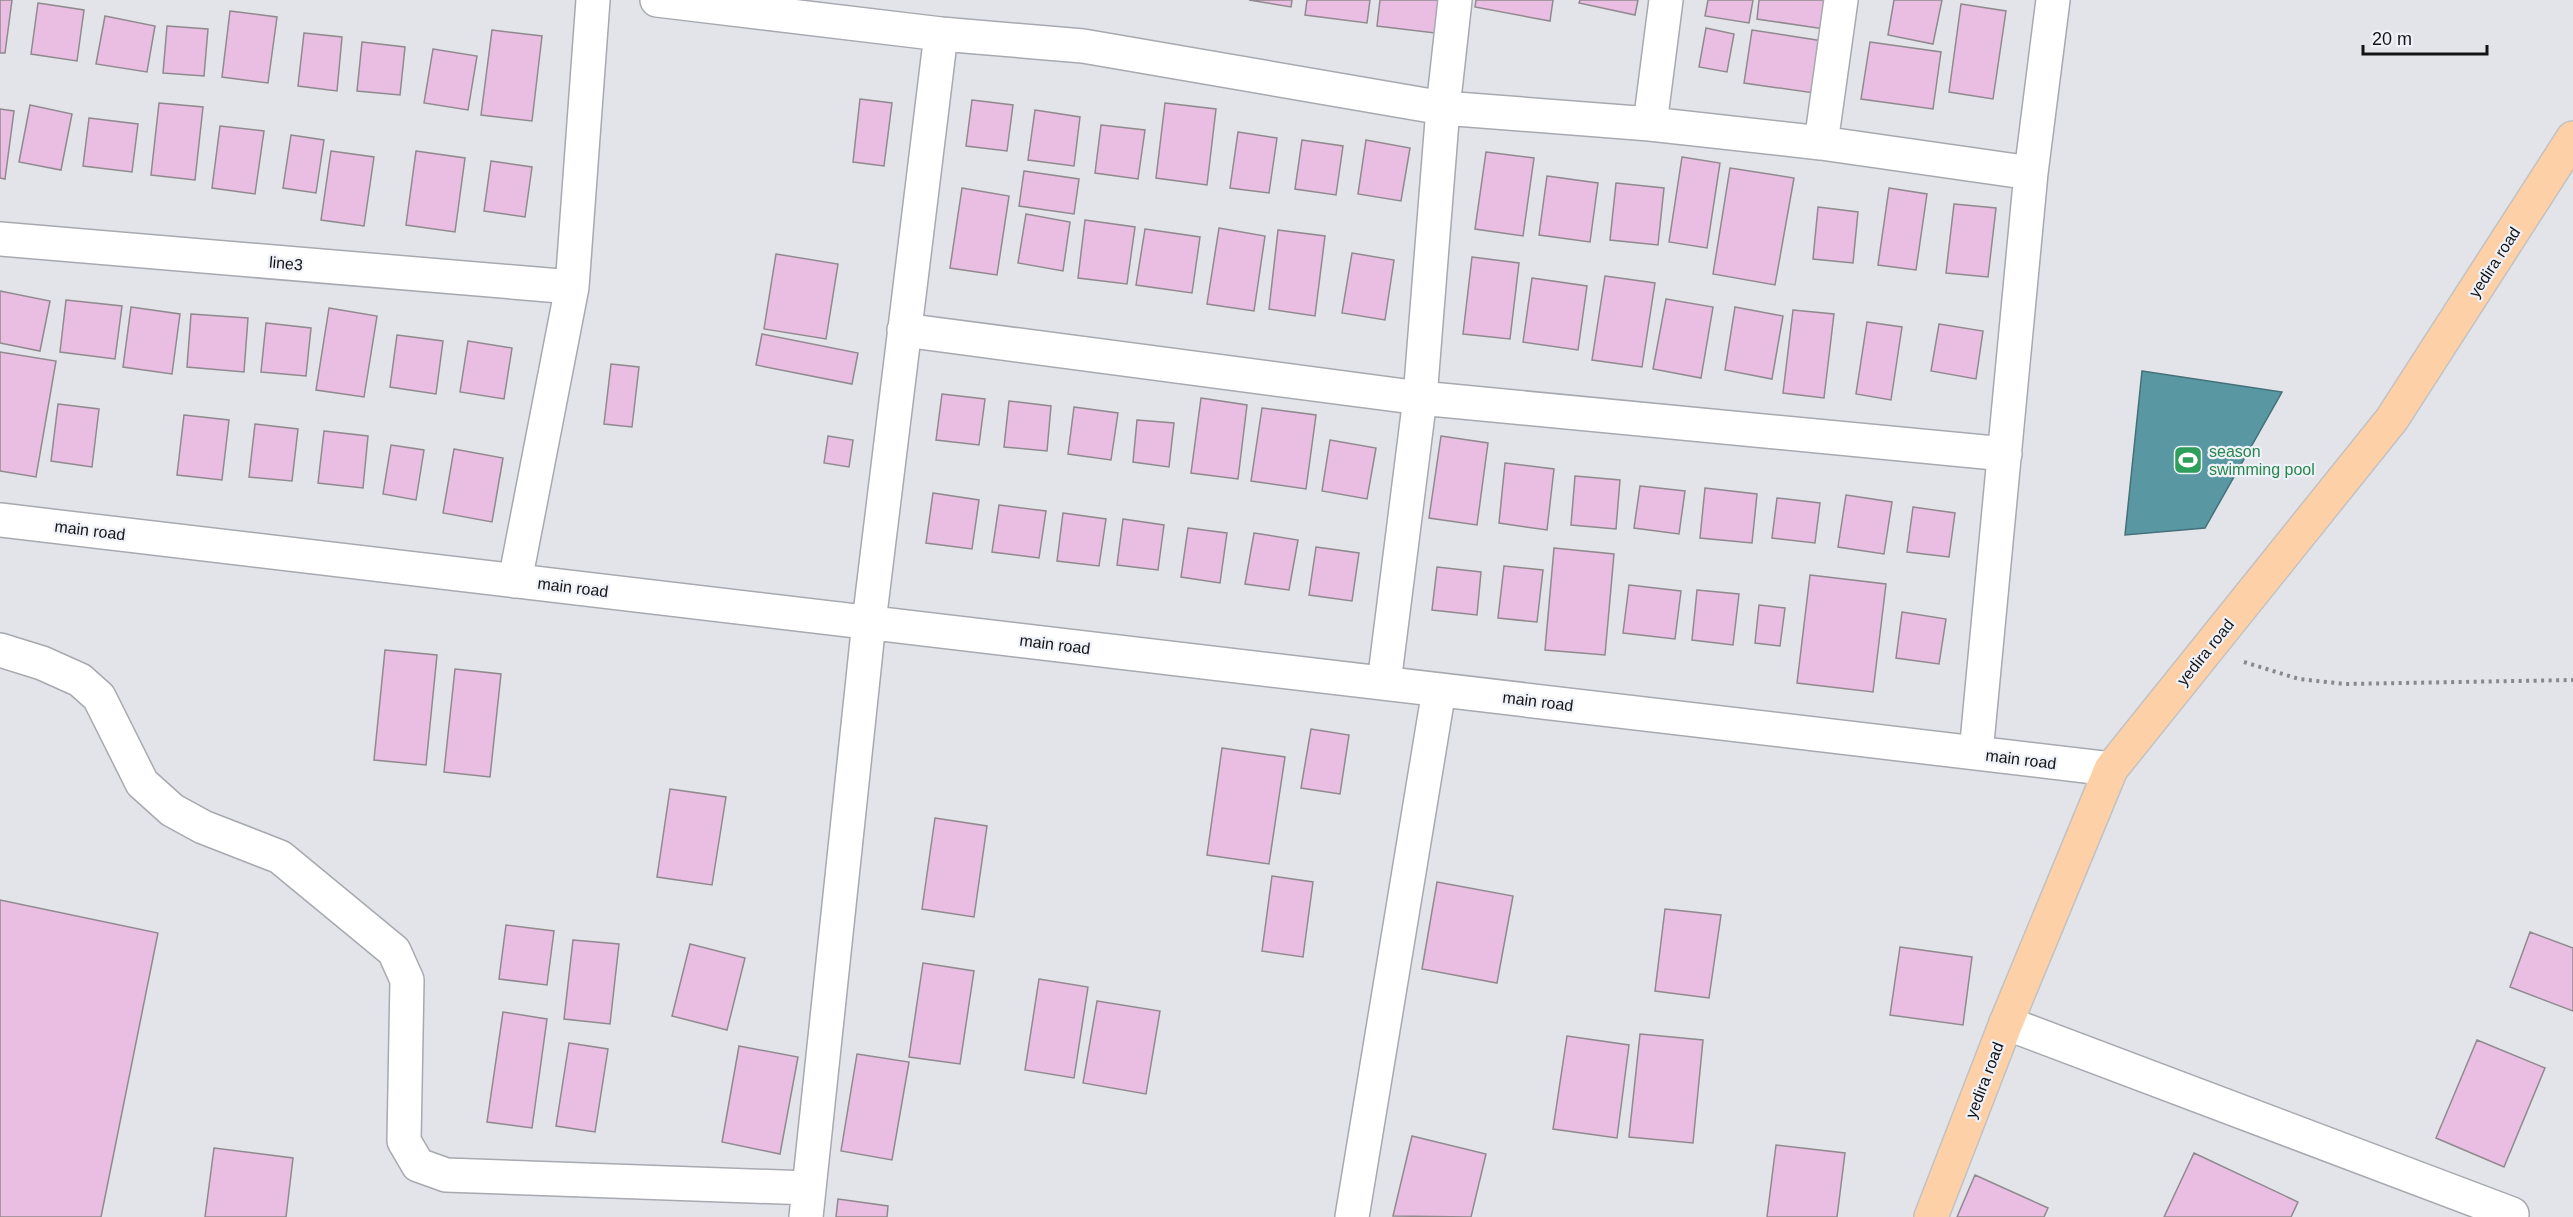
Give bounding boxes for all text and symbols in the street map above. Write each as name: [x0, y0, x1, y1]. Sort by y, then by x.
scale bar: [2363, 18, 2488, 56]
text: 20 m: [2372, 29, 2412, 49]
street label: yedira road: [2465, 224, 2523, 300]
street label: line3: [268, 254, 304, 273]
place label: season swimming pool: [2209, 443, 2315, 478]
sports icon: season swimming pool: [2172, 444, 2204, 476]
street label: main road: [54, 518, 126, 543]
street label: main road: [537, 575, 609, 600]
street label: yedira road: [2174, 616, 2237, 689]
street label: main road: [1019, 632, 1091, 657]
street label: main road: [1502, 689, 1574, 714]
street label: main road: [1985, 747, 2057, 772]
street label: yedira road: [1962, 1040, 2007, 1121]

